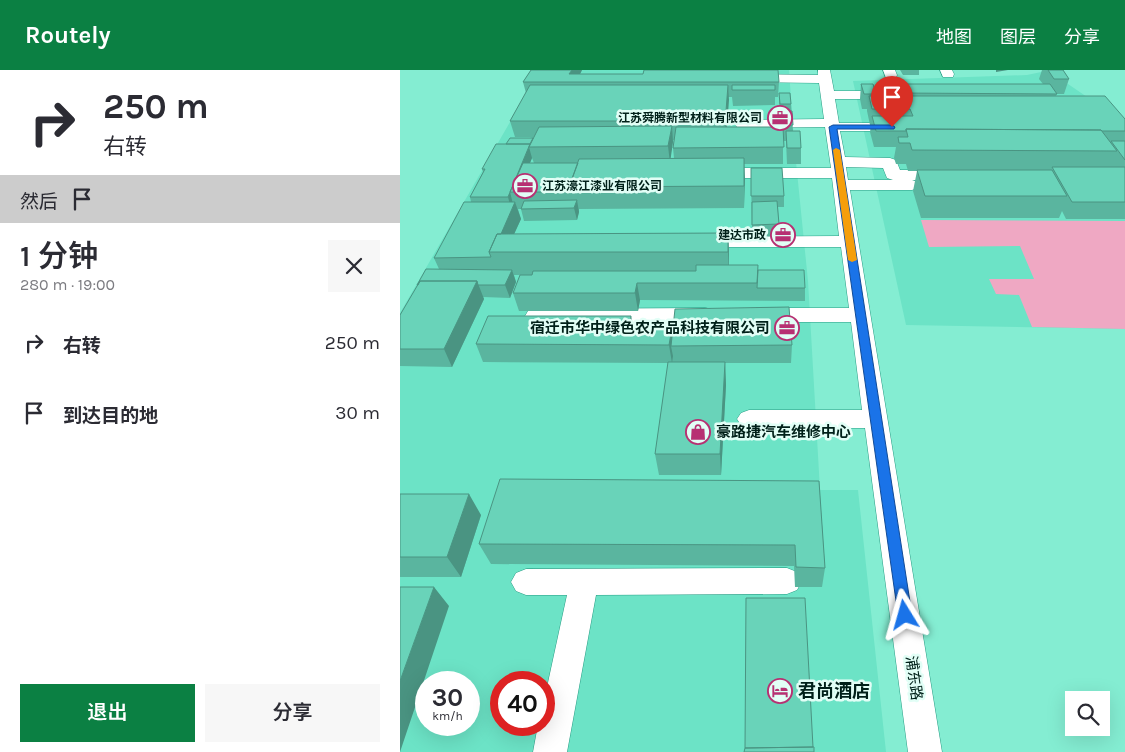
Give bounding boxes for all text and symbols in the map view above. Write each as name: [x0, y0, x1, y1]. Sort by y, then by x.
text: Routely: [25, 21, 111, 49]
text: 地图: [936, 26, 972, 48]
text: 图层: [1000, 26, 1036, 48]
text: 分享: [1064, 26, 1100, 48]
pin: [871, 76, 913, 127]
icon: arrive: [878, 83, 906, 111]
text: 250 m: [103, 86, 209, 127]
icon: right: [20, 90, 85, 155]
office icon: 江苏舜腾新型材料有限公司: [767, 105, 793, 131]
place label: 江苏舜腾新型材料有限公司: [618, 111, 762, 125]
text: 右转: [103, 134, 147, 160]
office icon: 江苏濠江漆业有限公司: [512, 173, 538, 199]
place label: 江苏濠江漆业有限公司: [542, 179, 662, 193]
icon: arrive: [68, 185, 96, 213]
text: 然后: [20, 191, 58, 213]
office icon: 建达市政: [770, 222, 796, 248]
place label: 建达市政: [718, 228, 766, 242]
text: 1 分钟: [20, 238, 98, 274]
button: close: [328, 240, 380, 292]
text: 280 m · 19:00: [20, 275, 115, 294]
office icon: 宿迁市华中绿色农产品科技有限公司: [774, 315, 800, 341]
place label: 宿迁市华中绿色农产品科技有限公司: [530, 319, 770, 337]
icon: right: [20, 329, 48, 357]
text: 250 m: [325, 332, 380, 354]
text: 右转: [63, 335, 101, 357]
icon: arrive: [20, 399, 48, 427]
text: 30 m: [335, 402, 380, 424]
text: 到达目的地: [63, 405, 158, 427]
shop icon: 豪路捷汽车维修中心: [685, 419, 711, 445]
place label: 豪路捷汽车维修中心: [716, 423, 851, 441]
position arrow: [878, 588, 930, 640]
street label: 浦东路: [902, 654, 926, 702]
speed limit sign: 40: [490, 671, 555, 736]
hotel icon: 君尚酒店: [767, 678, 793, 704]
place label: 君尚酒店: [798, 680, 870, 702]
text: 30: [432, 683, 463, 712]
button: 退出: [20, 684, 195, 742]
button: 分享: [205, 684, 380, 742]
map controls: [1065, 691, 1110, 736]
button: search: [1065, 691, 1110, 736]
text: km/h: [432, 709, 463, 723]

